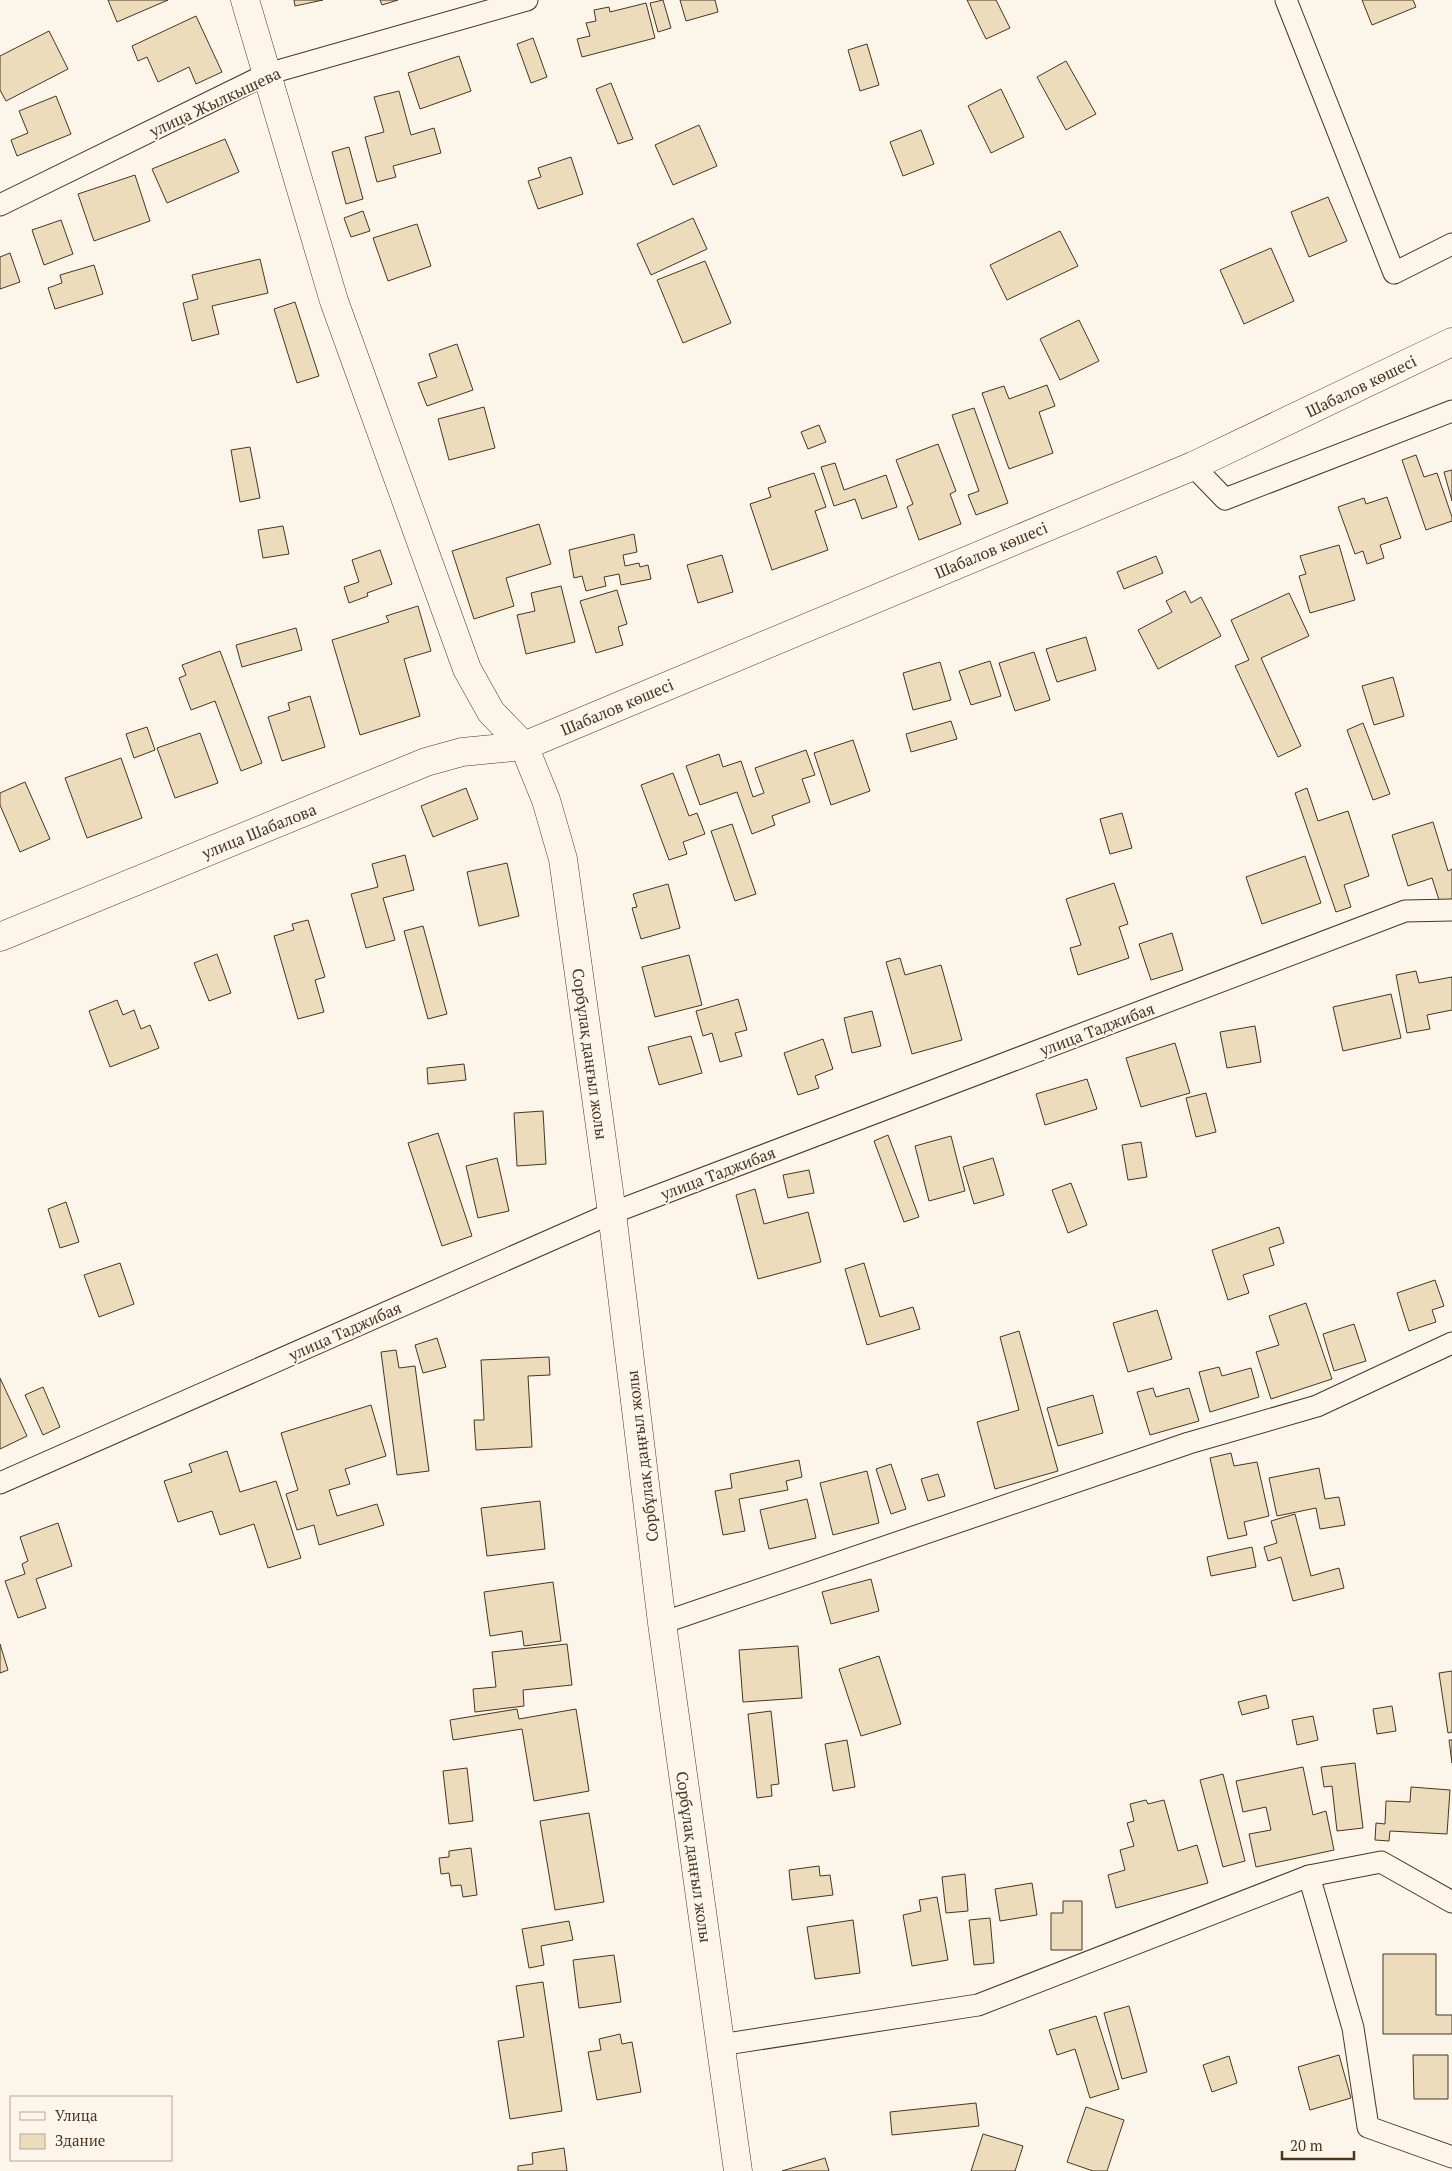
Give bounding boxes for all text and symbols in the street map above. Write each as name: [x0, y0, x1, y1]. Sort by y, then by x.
street label: улица Жылкышева: [145, 62, 284, 142]
street label: Шабалов көшесі: [1302, 350, 1420, 422]
street label: Шабалов көшесі: [931, 516, 1051, 584]
street label: Шабалов көшесі: [557, 673, 677, 741]
street label: улица Шабалова: [198, 798, 320, 864]
street label: Сорбұлақ даңғыл жолы: [567, 967, 613, 1141]
street label: улица Таджибая: [1036, 997, 1158, 1061]
street label: улица Таджибая: [657, 1141, 779, 1205]
street label: улица Таджибая: [284, 1296, 405, 1366]
street label: Сорбұлақ даңғыл жолы: [621, 1369, 663, 1543]
street label: Сорбұлақ даңғыл жолы: [671, 1770, 717, 1944]
legend: [10, 2096, 172, 2161]
text: Улица: [55, 2105, 98, 2125]
scale bar: [1282, 2128, 1354, 2160]
text: Здание: [55, 2130, 105, 2150]
text: 20 m: [1290, 2135, 1323, 2155]

